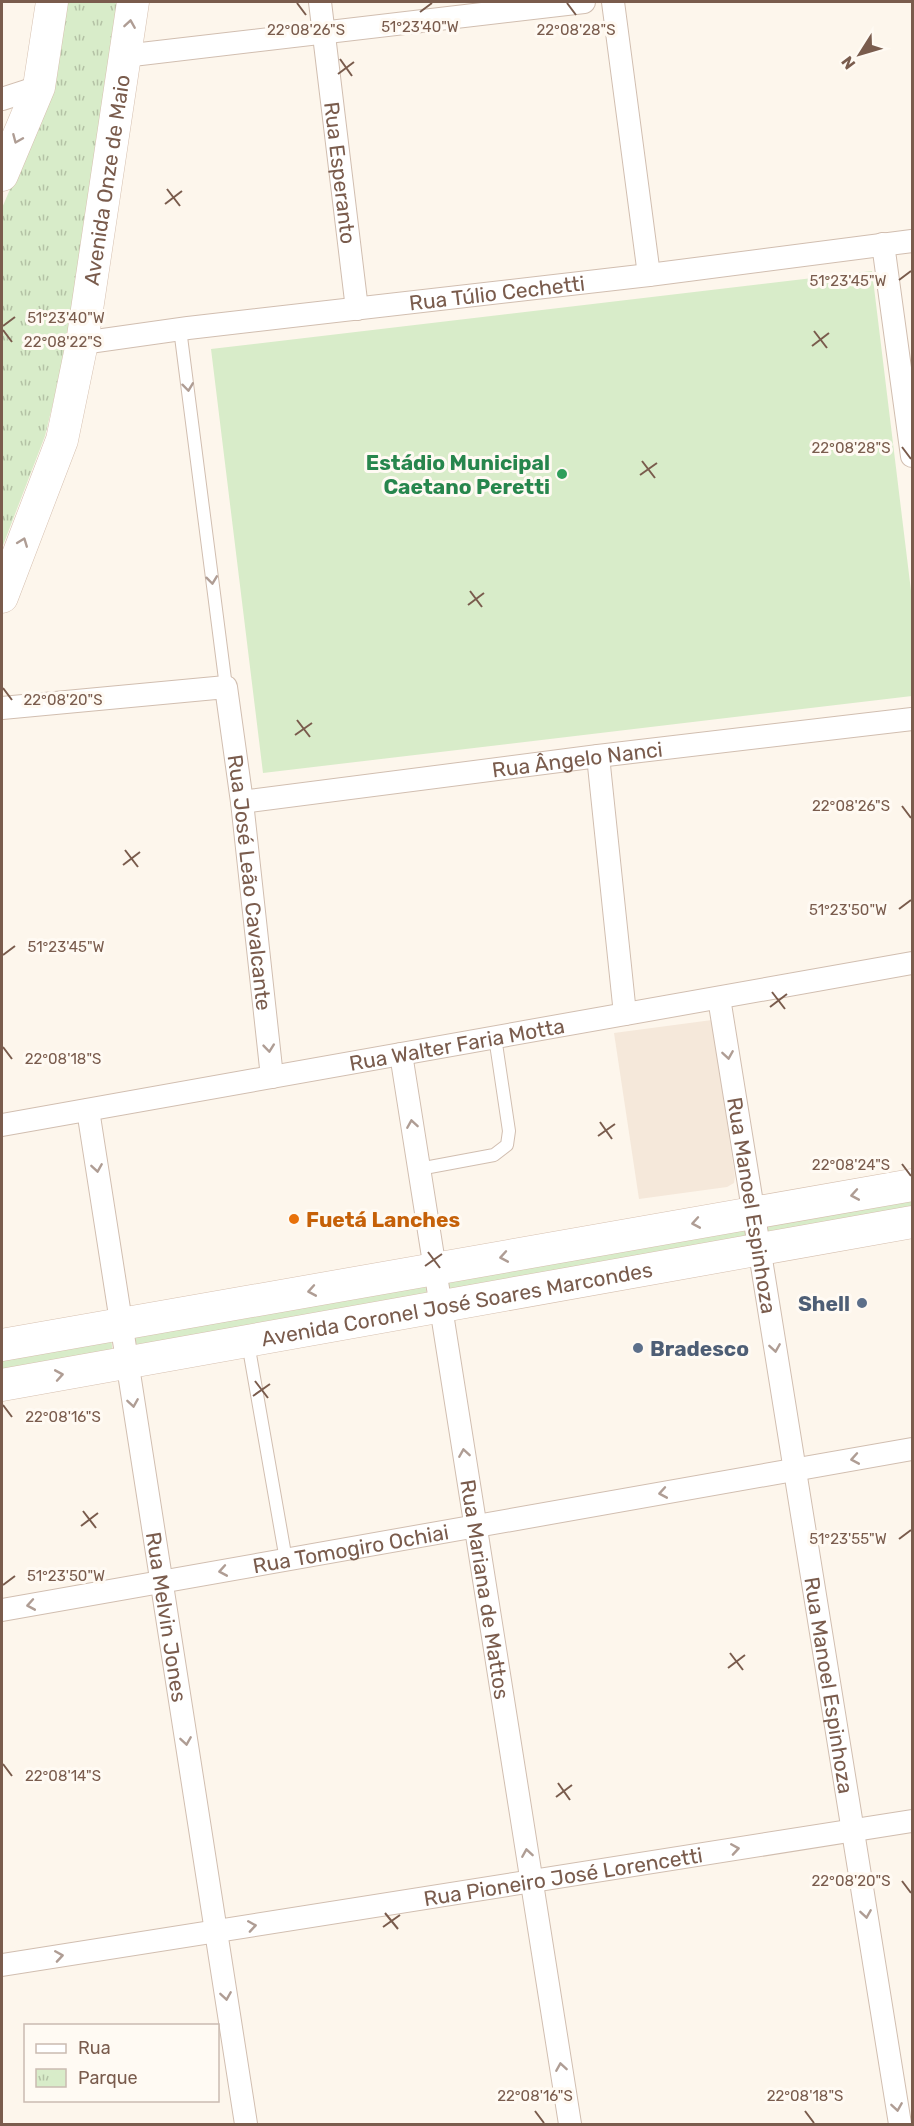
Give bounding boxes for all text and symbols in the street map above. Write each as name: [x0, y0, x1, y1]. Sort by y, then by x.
text: 51°23'40"W: [381, 18, 459, 36]
one-way arrow: [123, 20, 135, 29]
text: 22°08'26"S: [267, 21, 345, 39]
text: 22°08'28"S: [536, 21, 616, 39]
north arrow: [830, 24, 890, 84]
text: N: [837, 52, 859, 73]
street label: Avenida Onze de Maio: [78, 73, 134, 287]
street label: Rua Esperanto: [320, 100, 362, 245]
one-way arrow: [12, 132, 24, 143]
street label: Rua Túlio Cechetti: [408, 270, 586, 315]
text: 51°23'45"W: [809, 272, 887, 290]
text: 51°23'40"W: [27, 309, 105, 327]
text: 22°08'22"S: [24, 333, 102, 351]
one-way arrow: [181, 382, 193, 392]
text: 22°08'28"S: [811, 439, 891, 457]
place label: Estádio Municipal Caetano Peretti: [366, 450, 550, 499]
marker: Estádio Municipal Caetano Peretti: [555, 467, 569, 481]
one-way arrow: [15, 538, 28, 548]
one-way arrow: [206, 576, 218, 585]
text: 22°08'20"S: [23, 691, 103, 709]
street label: Rua Ângelo Nanci: [490, 736, 664, 782]
street label: Rua José Leão Cavalcante: [223, 753, 277, 1012]
text: 22°08'26"S: [812, 797, 890, 815]
text: 51°23'50"W: [809, 901, 887, 919]
text: 51°23'45"W: [27, 938, 105, 956]
street label: Rua Walter Faria Motta: [347, 1013, 567, 1075]
one-way arrow: [262, 1044, 275, 1053]
text: 22°08'18"S: [25, 1050, 101, 1068]
one-way arrow: [722, 1051, 734, 1060]
street label: Rua Manoel Espinhoza: [723, 1095, 782, 1315]
one-way arrow: [406, 1120, 419, 1130]
text: 22°08'24"S: [812, 1156, 890, 1174]
one-way arrow: [90, 1163, 103, 1173]
one-way arrow: [850, 1189, 860, 1201]
place label: Fuetá Lanches: [306, 1207, 460, 1232]
marker: Fuetá Lanches: [287, 1212, 301, 1226]
one-way arrow: [691, 1217, 701, 1229]
one-way arrow: [499, 1250, 509, 1263]
street label: Avenida Coronel José Soares Marcondes: [259, 1256, 654, 1351]
one-way arrow: [307, 1284, 317, 1297]
place label: Shell: [798, 1291, 850, 1316]
marker: Shell: [855, 1296, 869, 1310]
place label: Bradesco: [650, 1336, 749, 1361]
marker: Bradesco: [631, 1341, 645, 1355]
one-way arrow: [769, 1344, 781, 1353]
one-way arrow: [54, 1369, 64, 1382]
one-way arrow: [127, 1398, 139, 1408]
text: 22°08'16"S: [25, 1408, 101, 1426]
one-way arrow: [458, 1449, 471, 1459]
one-way arrow: [850, 1452, 860, 1465]
street label: Rua Mariana de Mattos: [456, 1478, 515, 1701]
one-way arrow: [658, 1486, 668, 1499]
street label: Rua Tomogiro Ochiai: [251, 1519, 451, 1578]
street label: Rua Melvin Jones: [141, 1530, 193, 1704]
text: 51°23'55"W: [809, 1530, 887, 1548]
one-way arrow: [218, 1565, 227, 1577]
text: 51°23'50"W: [27, 1567, 105, 1585]
street label: Rua Manoel Espinhoza: [800, 1575, 859, 1795]
one-way arrow: [26, 1598, 36, 1611]
one-way arrow: [179, 1735, 192, 1745]
text: 22°08'14"S: [25, 1767, 101, 1785]
street label: Rua Pioneiro José Lorencetti: [422, 1842, 704, 1911]
one-way arrow: [730, 1844, 740, 1856]
one-way arrow: [521, 1849, 534, 1859]
text: 22°08'20"S: [811, 1872, 891, 1890]
one-way arrow: [859, 1909, 872, 1919]
one-way arrow: [247, 1920, 257, 1932]
one-way arrow: [54, 1950, 64, 1963]
one-way arrow: [219, 1991, 231, 2000]
legend: [24, 2024, 219, 2102]
text: Rua: [78, 2037, 111, 2059]
one-way arrow: [555, 2062, 567, 2071]
text: Parque: [78, 2067, 138, 2089]
text: 22°08'16"S: [497, 2087, 573, 2105]
text: 22°08'18"S: [767, 2087, 843, 2105]
one-way arrow: [890, 2101, 903, 2111]

